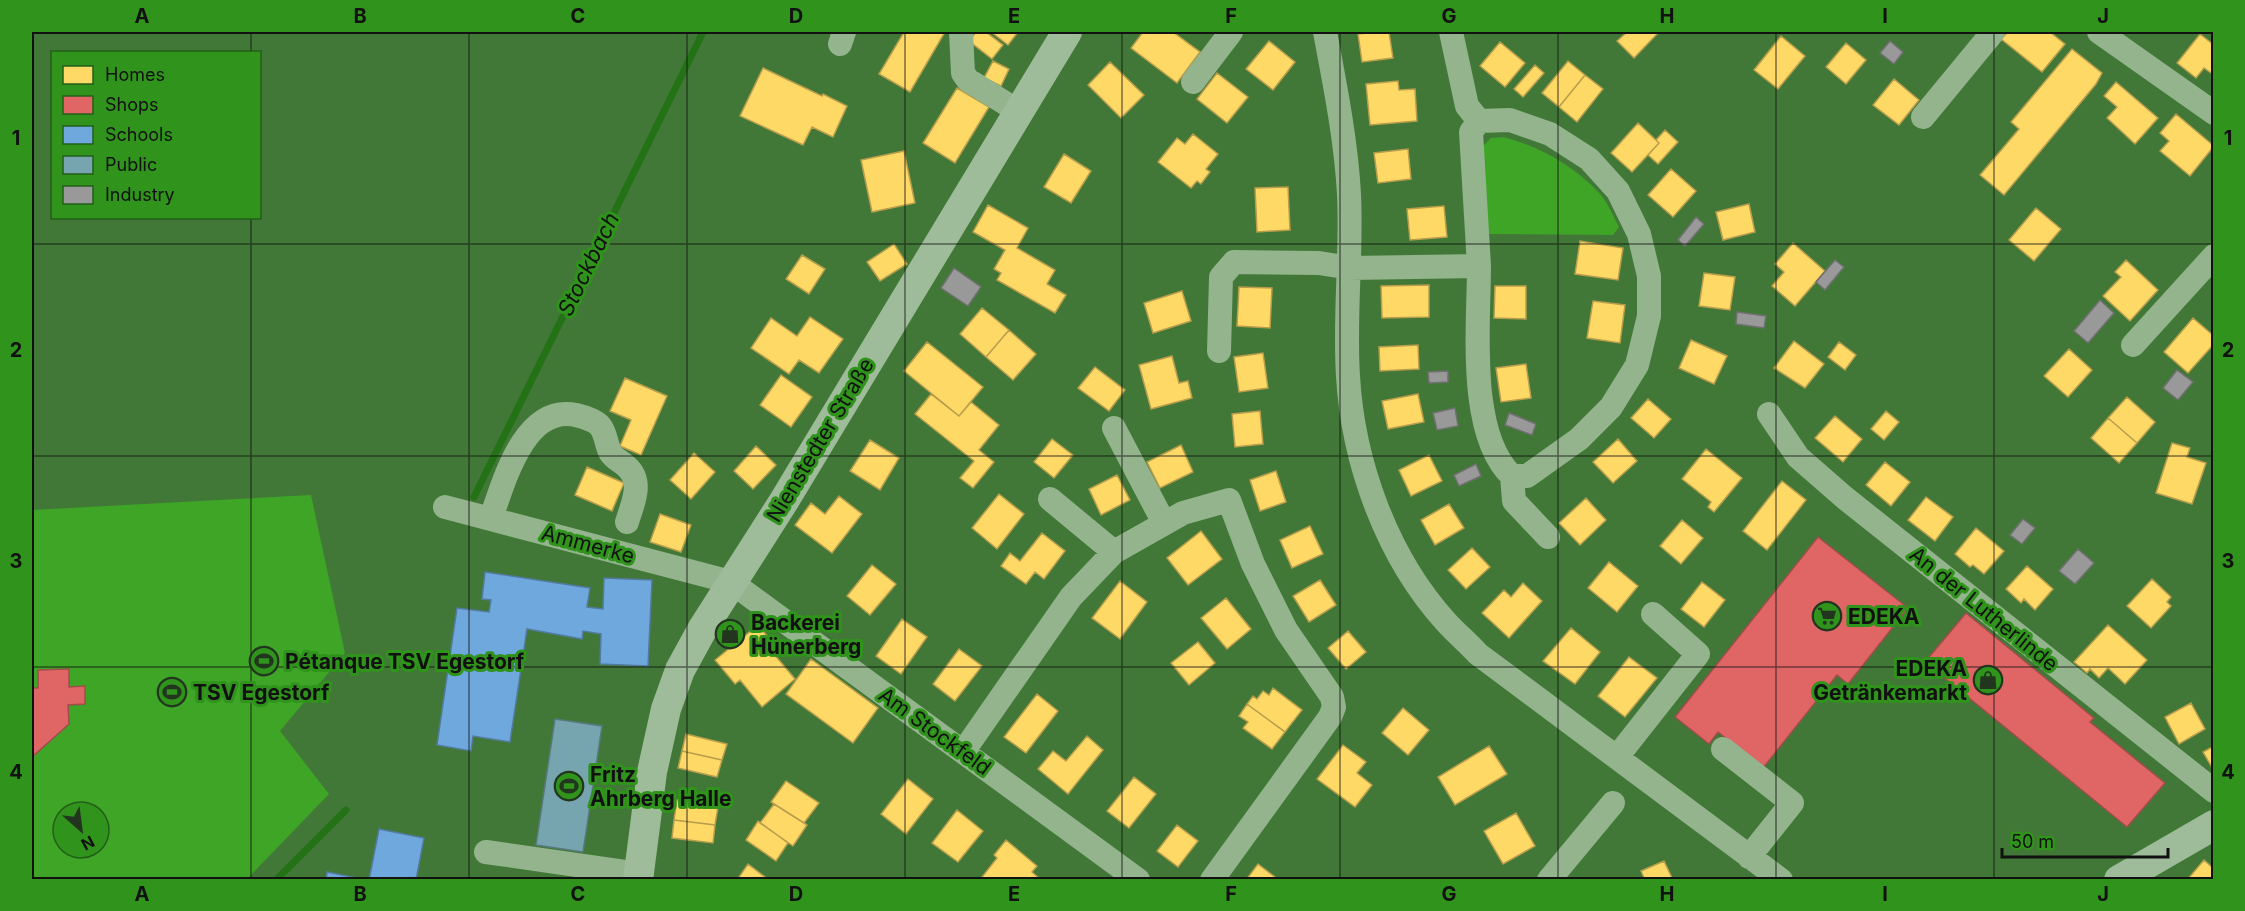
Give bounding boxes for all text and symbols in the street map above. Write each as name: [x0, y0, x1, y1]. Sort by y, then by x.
text: A: [135, 4, 150, 28]
text: B: [353, 4, 367, 28]
text: C: [571, 4, 585, 28]
text: D: [789, 4, 803, 28]
text: E: [1008, 4, 1020, 28]
text: F: [1225, 4, 1237, 28]
text: G: [1441, 4, 1457, 28]
text: H: [1660, 4, 1674, 28]
text: I: [1882, 4, 1888, 28]
text: J: [2097, 4, 2109, 28]
legend: [51, 51, 261, 219]
text: Homes: [105, 64, 165, 85]
text: Shops: [105, 94, 159, 115]
text: Schools: [105, 124, 173, 145]
text: 1: [12, 126, 20, 150]
text: 1: [2224, 126, 2232, 150]
text: Public: [105, 154, 157, 175]
text: Industry: [105, 184, 175, 205]
water label: Stockbach: [552, 208, 624, 320]
text: 2: [10, 338, 22, 362]
text: 2: [2222, 338, 2234, 362]
street label: Nienstedter Straße: [761, 354, 879, 526]
street label: Ammerke: [539, 520, 637, 568]
street label: An der Lutherlinde: [1905, 542, 2063, 676]
text: 3: [10, 549, 22, 573]
text: 3: [2222, 549, 2234, 573]
supermarket icon: EDEKA: [1811, 600, 1843, 632]
place label: EDEKA: [1848, 604, 1920, 629]
place label: Backerei Hünerberg: [751, 610, 861, 659]
shop icon: Backerei Hünerberg: [714, 618, 746, 650]
sports icon: Pétanque TSV Egestorf: [248, 645, 280, 677]
place label: Pétanque TSV Egestorf: [285, 649, 525, 674]
place label: EDEKA Getränkemarkt: [1813, 656, 1967, 705]
shop icon: EDEKA Getränkemarkt: [1972, 664, 2004, 696]
sports icon: TSV Egestorf: [156, 676, 188, 708]
place label: TSV Egestorf: [193, 680, 330, 705]
street label: Am Stockfeld: [874, 682, 996, 780]
text: 4: [9, 760, 23, 784]
text: 4: [2221, 760, 2235, 784]
place label: Fritz Ahrberg Halle: [590, 762, 731, 811]
sports icon: Fritz Ahrberg Halle: [553, 770, 585, 802]
north arrow: [51, 800, 111, 860]
scale bar: [2002, 821, 2168, 859]
text: 50 m: [2011, 831, 2054, 852]
text: N: [78, 832, 98, 855]
text: A: [135, 882, 150, 906]
text: B: [353, 882, 367, 906]
text: C: [571, 882, 585, 906]
text: D: [789, 882, 803, 906]
text: E: [1008, 882, 1020, 906]
text: F: [1225, 882, 1237, 906]
text: G: [1441, 882, 1457, 906]
text: H: [1660, 882, 1674, 906]
text: I: [1882, 882, 1888, 906]
text: J: [2097, 882, 2109, 906]

